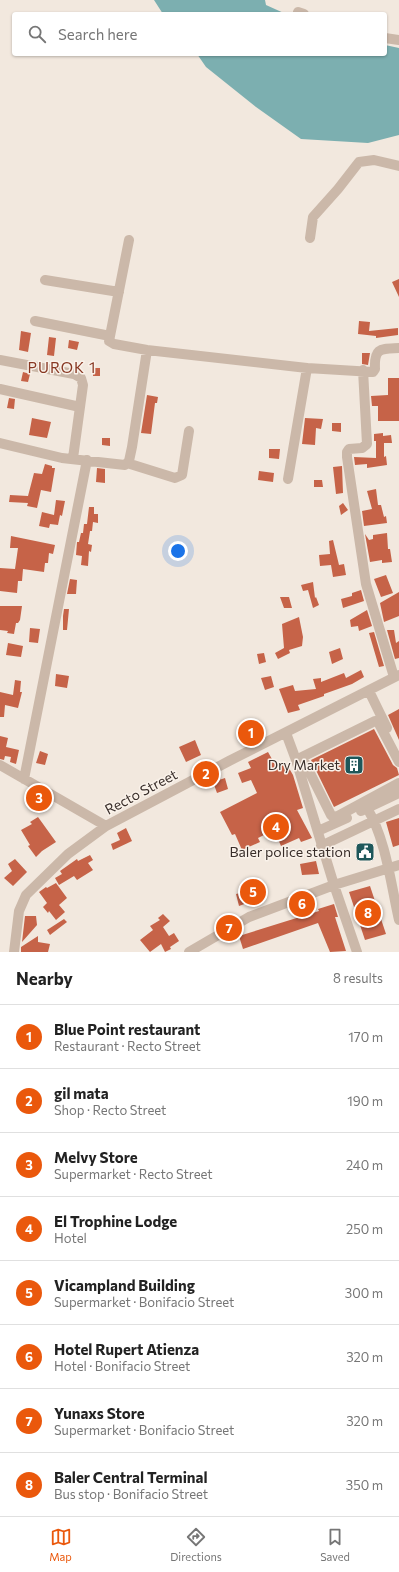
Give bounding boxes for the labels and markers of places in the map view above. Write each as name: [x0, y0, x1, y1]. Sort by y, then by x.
pin: 1: [238, 718, 264, 748]
building icon: Dry Market: [343, 754, 365, 776]
place label: Dry Market: [268, 756, 340, 773]
pin: 2: [193, 759, 219, 789]
pin: 3: [26, 783, 52, 813]
pin: 4: [263, 812, 289, 842]
public building icon: Baler police station: [354, 841, 376, 863]
place label: Baler police station: [230, 843, 351, 860]
pin: 5: [240, 877, 266, 907]
pin: 6: [289, 889, 315, 919]
pin: 8: [355, 898, 381, 928]
pin: 7: [216, 913, 242, 943]

